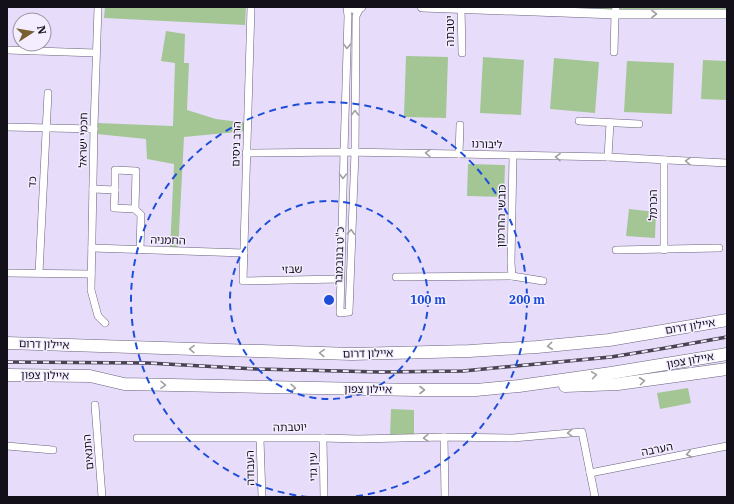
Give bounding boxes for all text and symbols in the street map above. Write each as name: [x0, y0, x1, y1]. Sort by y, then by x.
one-way arrow: [651, 10, 657, 18]
north arrow: [12, 12, 52, 52]
street label: יטבתה: [443, 16, 457, 46]
text: N: [34, 24, 50, 36]
one-way arrow: [343, 43, 351, 49]
one-way arrow: [351, 110, 359, 116]
street label: חכמי ישראל: [76, 112, 90, 168]
street label: הרב ניסים: [228, 121, 244, 167]
street label: ליבורנו: [471, 136, 503, 152]
one-way arrow: [425, 149, 431, 158]
one-way arrow: [555, 153, 561, 161]
one-way arrow: [685, 157, 691, 166]
one-way arrow: [339, 173, 347, 179]
street label: כד: [25, 176, 39, 188]
street label: כובשי החרמון: [493, 184, 509, 248]
street label: הכרמל: [646, 189, 660, 221]
street label: כ"ט בנובמבר: [331, 226, 347, 286]
one-way arrow: [347, 229, 356, 235]
street label: החמניה: [150, 232, 186, 248]
street label: שבזי: [281, 262, 303, 276]
text: 100 m: [410, 292, 446, 307]
text: 200 m: [509, 292, 545, 307]
centre of rings: [322, 293, 336, 307]
street label: איילון דרום: [664, 315, 716, 337]
street label: איילון דרום: [19, 336, 70, 352]
one-way arrow: [547, 341, 553, 350]
one-way arrow: [189, 345, 195, 353]
street label: איילון דרום: [343, 346, 393, 360]
one-way arrow: [319, 349, 325, 357]
street label: איילון צפון: [665, 349, 715, 371]
street label: איילון צפון: [21, 368, 69, 382]
one-way arrow: [590, 371, 597, 380]
one-way arrow: [639, 377, 645, 386]
one-way arrow: [160, 380, 166, 389]
street label: איילון צפון: [344, 382, 392, 396]
one-way arrow: [290, 384, 296, 392]
one-way arrow: [419, 386, 425, 394]
street label: יוטבתה: [273, 420, 307, 434]
one-way arrow: [567, 429, 573, 438]
street label: התנאים: [79, 433, 97, 470]
one-way arrow: [423, 434, 429, 442]
street label: הערבה: [640, 439, 674, 459]
one-way arrow: [686, 449, 692, 457]
street label: העבודה: [243, 450, 257, 486]
street label: עין גדי: [306, 452, 320, 482]

